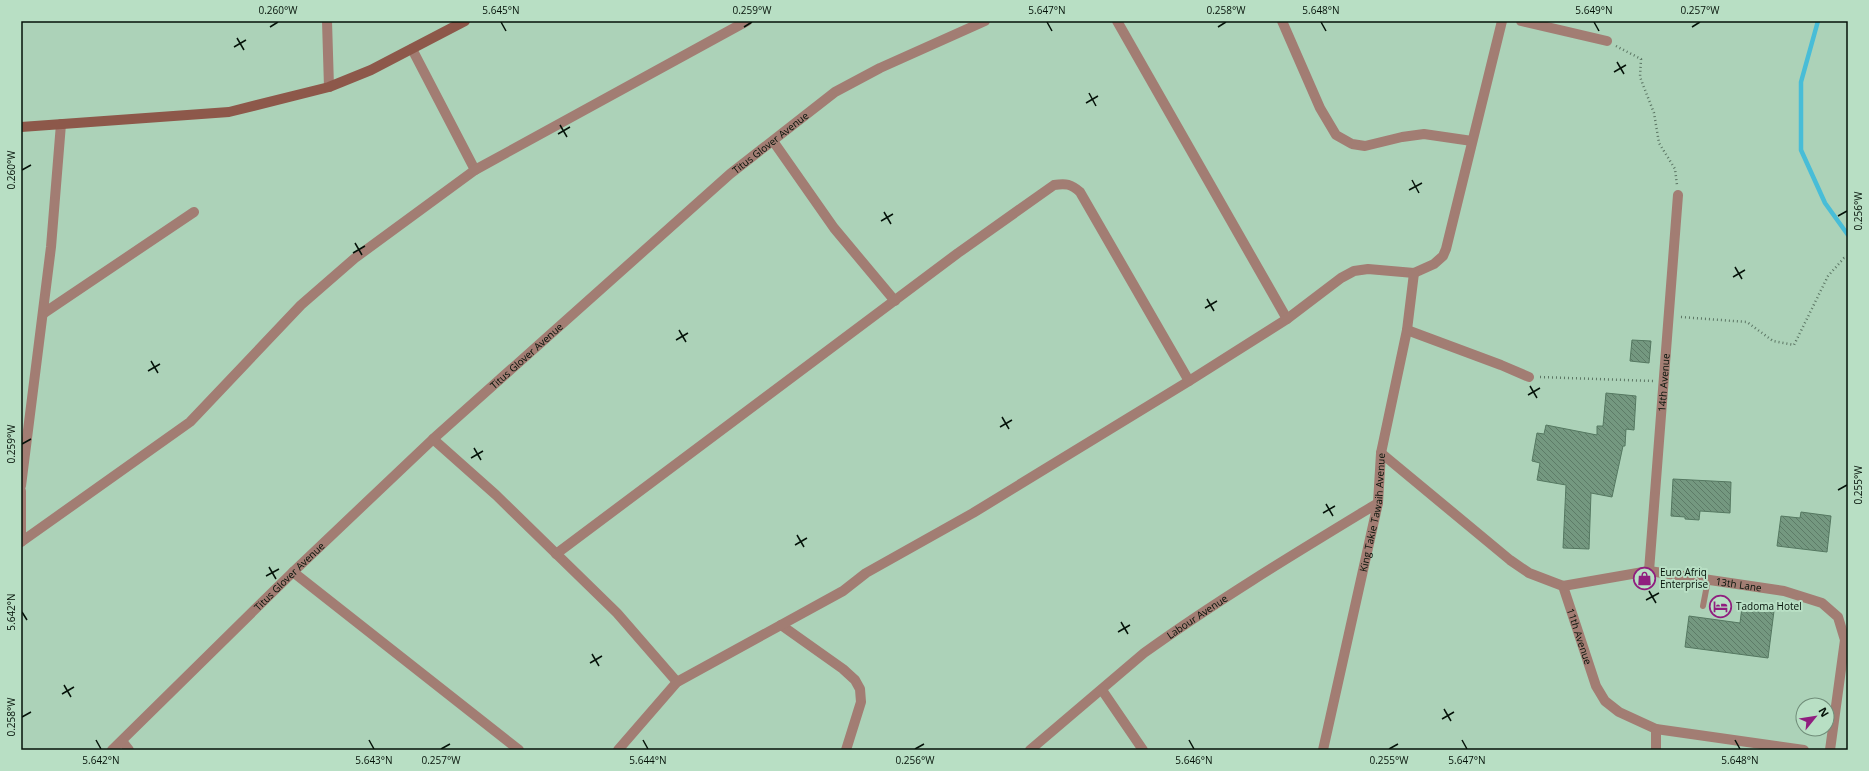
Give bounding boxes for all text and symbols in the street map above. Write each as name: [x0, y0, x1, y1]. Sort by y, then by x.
text: 0.260°W: [258, 3, 298, 17]
text: 5.645°N: [482, 3, 520, 17]
text: 0.259°W: [732, 3, 772, 17]
text: 5.647°N: [1028, 3, 1066, 17]
text: 0.258°W: [1206, 3, 1246, 17]
text: 5.648°N: [1302, 3, 1340, 17]
text: 5.649°N: [1575, 3, 1613, 17]
text: 0.257°W: [1680, 3, 1720, 17]
street label: Titus Glover Avenue: [729, 108, 812, 177]
text: 0.260°W: [4, 150, 18, 190]
text: 0.256°W: [1851, 191, 1865, 231]
street label: Titus Glover Avenue: [487, 319, 566, 392]
street label: 14th Avenue: [1654, 352, 1673, 412]
text: 0.259°W: [4, 424, 18, 464]
street label: King Takie Tawaih Avenue: [1356, 452, 1388, 573]
text: 0.255°W: [1851, 465, 1865, 505]
street label: Titus Glover Avenue: [251, 539, 328, 614]
shop icon: Euro Afriq Enterprise: [1631, 565, 1657, 591]
place label: Euro Afriq Enterprise: [1660, 565, 1708, 591]
street label: 13th Lane: [1715, 574, 1763, 595]
street label: Labour Avenue: [1164, 591, 1230, 642]
text: 5.642°N: [4, 593, 18, 631]
hotel icon: Tadoma Hotel: [1708, 593, 1734, 619]
place label: Tadoma Hotel: [1736, 599, 1802, 613]
street label: 11th Avenue: [1564, 606, 1596, 667]
text: 0.258°W: [4, 697, 18, 737]
north arrow: [1795, 697, 1835, 737]
text: N: [1815, 704, 1833, 719]
text: 5.642°N: [82, 753, 120, 767]
text: 5.643°N: [355, 753, 393, 767]
text: 0.257°W: [421, 753, 461, 767]
text: 5.644°N: [629, 753, 667, 767]
text: 0.256°W: [895, 753, 935, 767]
text: 5.646°N: [1175, 753, 1213, 767]
text: 0.255°W: [1369, 753, 1409, 767]
text: 5.647°N: [1448, 753, 1486, 767]
text: 5.648°N: [1721, 753, 1759, 767]

